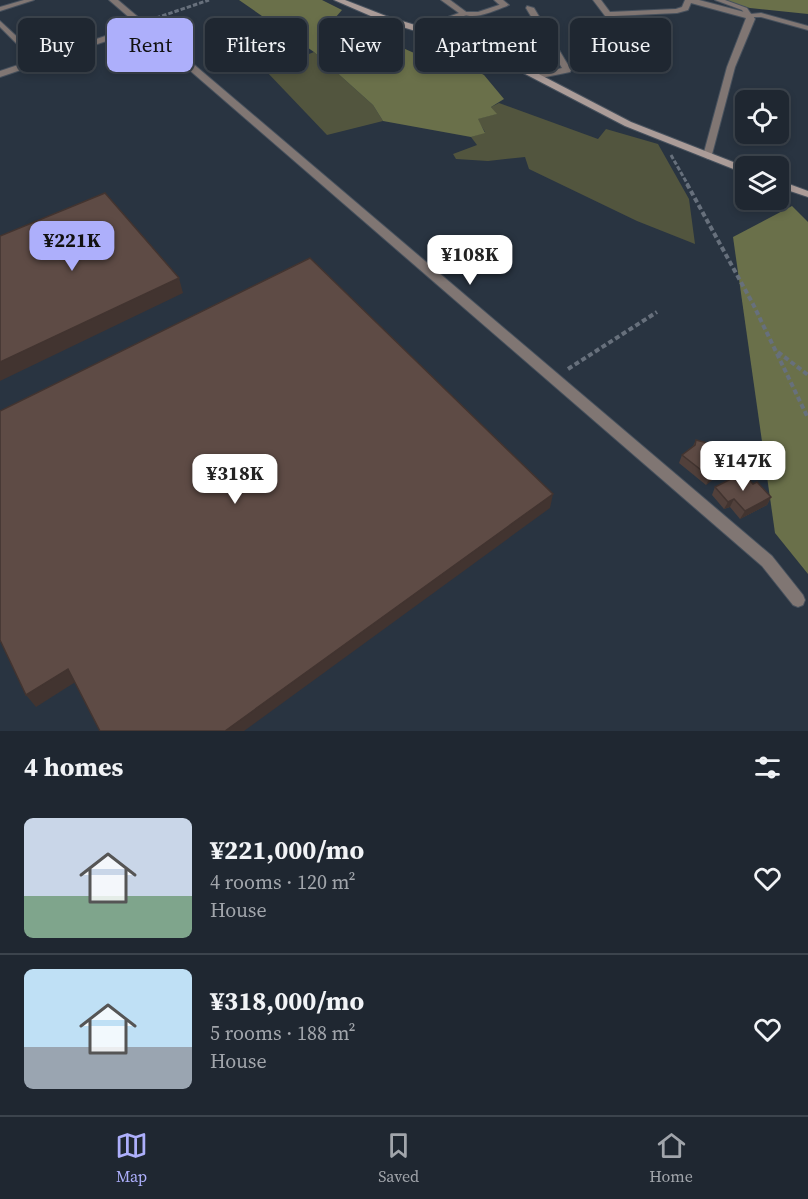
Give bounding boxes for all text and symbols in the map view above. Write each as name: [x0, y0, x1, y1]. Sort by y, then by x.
chip: Buy: [18, 18, 95, 72]
chip: Rent: [107, 18, 193, 72]
chip: Filters: [205, 18, 307, 72]
chip: New: [319, 18, 403, 72]
chip: Apartment: [415, 18, 558, 72]
chip: House: [570, 18, 671, 72]
map controls: [735, 90, 789, 210]
button: locate: [735, 90, 789, 144]
button: layers: [735, 156, 789, 210]
pin: ¥221K: [30, 221, 114, 272]
text: ¥221K: [43, 226, 101, 254]
pin: ¥108K: [428, 235, 512, 286]
text: ¥108K: [441, 240, 499, 268]
pin: ¥147K: [701, 441, 785, 492]
text: ¥147K: [714, 446, 772, 474]
pin: ¥318K: [193, 454, 277, 505]
text: ¥318K: [206, 459, 264, 487]
text: 4 homes: [24, 749, 123, 785]
icon: filters: [751, 751, 784, 784]
text: ¥221,000/mo: [210, 832, 364, 868]
icon: home: [72, 842, 144, 914]
icon: heart: [751, 862, 784, 895]
text: 4 rooms · 120 m²: [210, 868, 356, 896]
text: House: [210, 896, 267, 924]
text: ¥318,000/mo: [210, 983, 364, 1019]
icon: home: [72, 993, 144, 1065]
icon: heart: [751, 1013, 784, 1046]
text: 5 rooms · 188 m²: [210, 1019, 356, 1047]
text: House: [210, 1047, 267, 1075]
tab: Map: [115, 1129, 148, 1187]
tab: Saved: [378, 1129, 419, 1187]
tab: Home: [649, 1129, 693, 1187]

